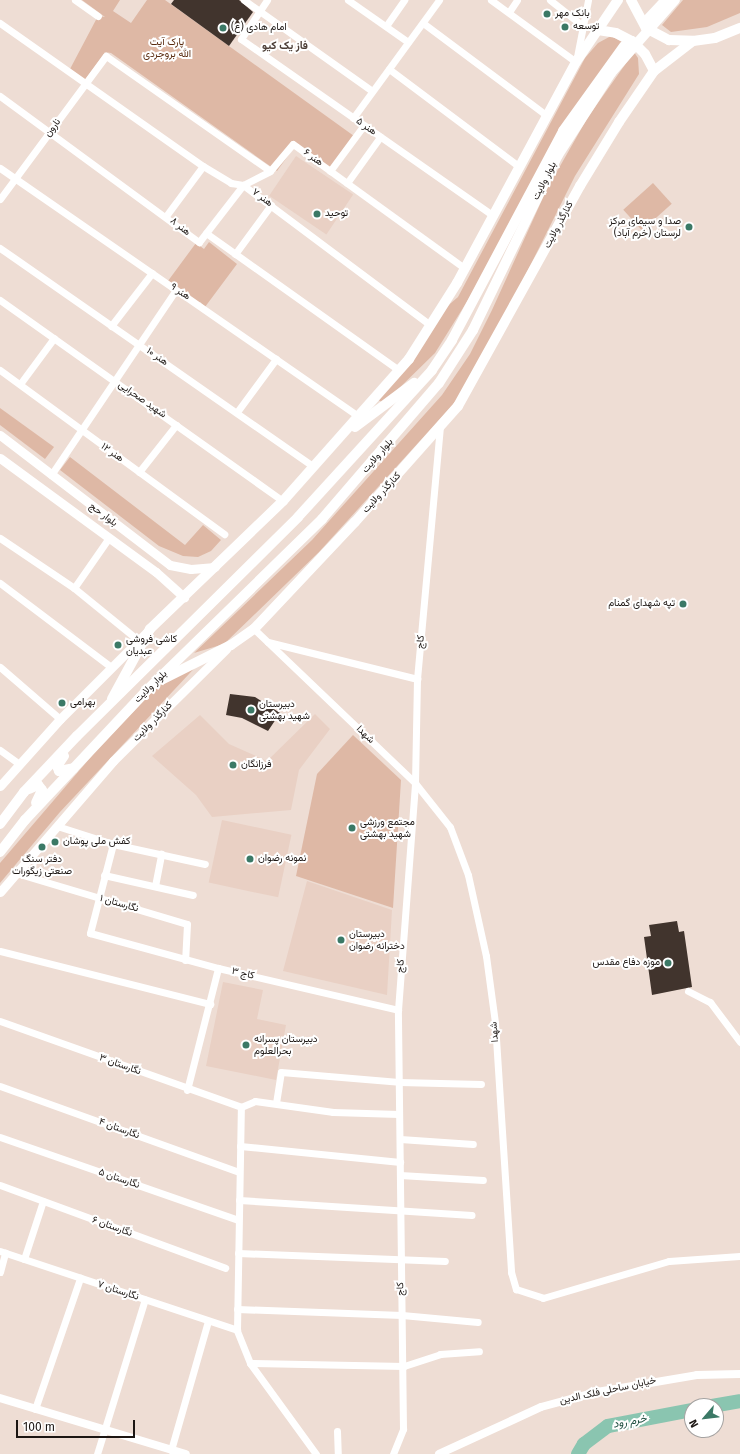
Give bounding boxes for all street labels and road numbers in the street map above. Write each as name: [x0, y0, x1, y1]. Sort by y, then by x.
street label: نارون: [42, 116, 64, 140]
street label: هنر ۵: [353, 116, 379, 138]
street label: هنر ۶: [301, 147, 325, 169]
street label: بلوار ولایت: [530, 160, 560, 202]
street label: هنر ۷: [249, 186, 275, 210]
street label: کنارگذر ولایت: [542, 200, 576, 250]
street label: هنر ۸: [167, 215, 193, 239]
street label: هنر ۹: [168, 281, 192, 303]
street label: هنر ۱۰: [144, 345, 170, 369]
street label: شهید صحرایی: [116, 379, 168, 421]
street label: بلوار ولایت: [360, 436, 396, 476]
street label: هنر ۱۲: [98, 441, 126, 465]
street label: کنارگذر ولایت: [360, 470, 404, 516]
street label: بلوار حج: [86, 500, 120, 530]
street label: کاج: [414, 635, 428, 649]
street label: بلوار ولایت: [132, 668, 170, 706]
street label: کنارگذر ولایت: [131, 700, 175, 744]
street label: شهدا: [353, 724, 377, 746]
street label: نگارستان ۱: [98, 893, 140, 915]
street label: کاج: [395, 959, 407, 973]
street label: کاج ۳: [230, 966, 256, 982]
street label: شهدا: [488, 1021, 502, 1043]
street label: نگارستان ۳: [97, 1052, 143, 1078]
street label: نگارستان ۴: [97, 1116, 141, 1142]
street label: نگارستان ۵: [97, 1166, 141, 1192]
street label: نگارستان ۶: [90, 1214, 134, 1240]
street label: نگارستان ۷: [96, 1279, 140, 1303]
street label: کاج: [395, 1282, 407, 1296]
street label: خیابان ساحلی فلک الدین: [559, 1375, 657, 1407]

